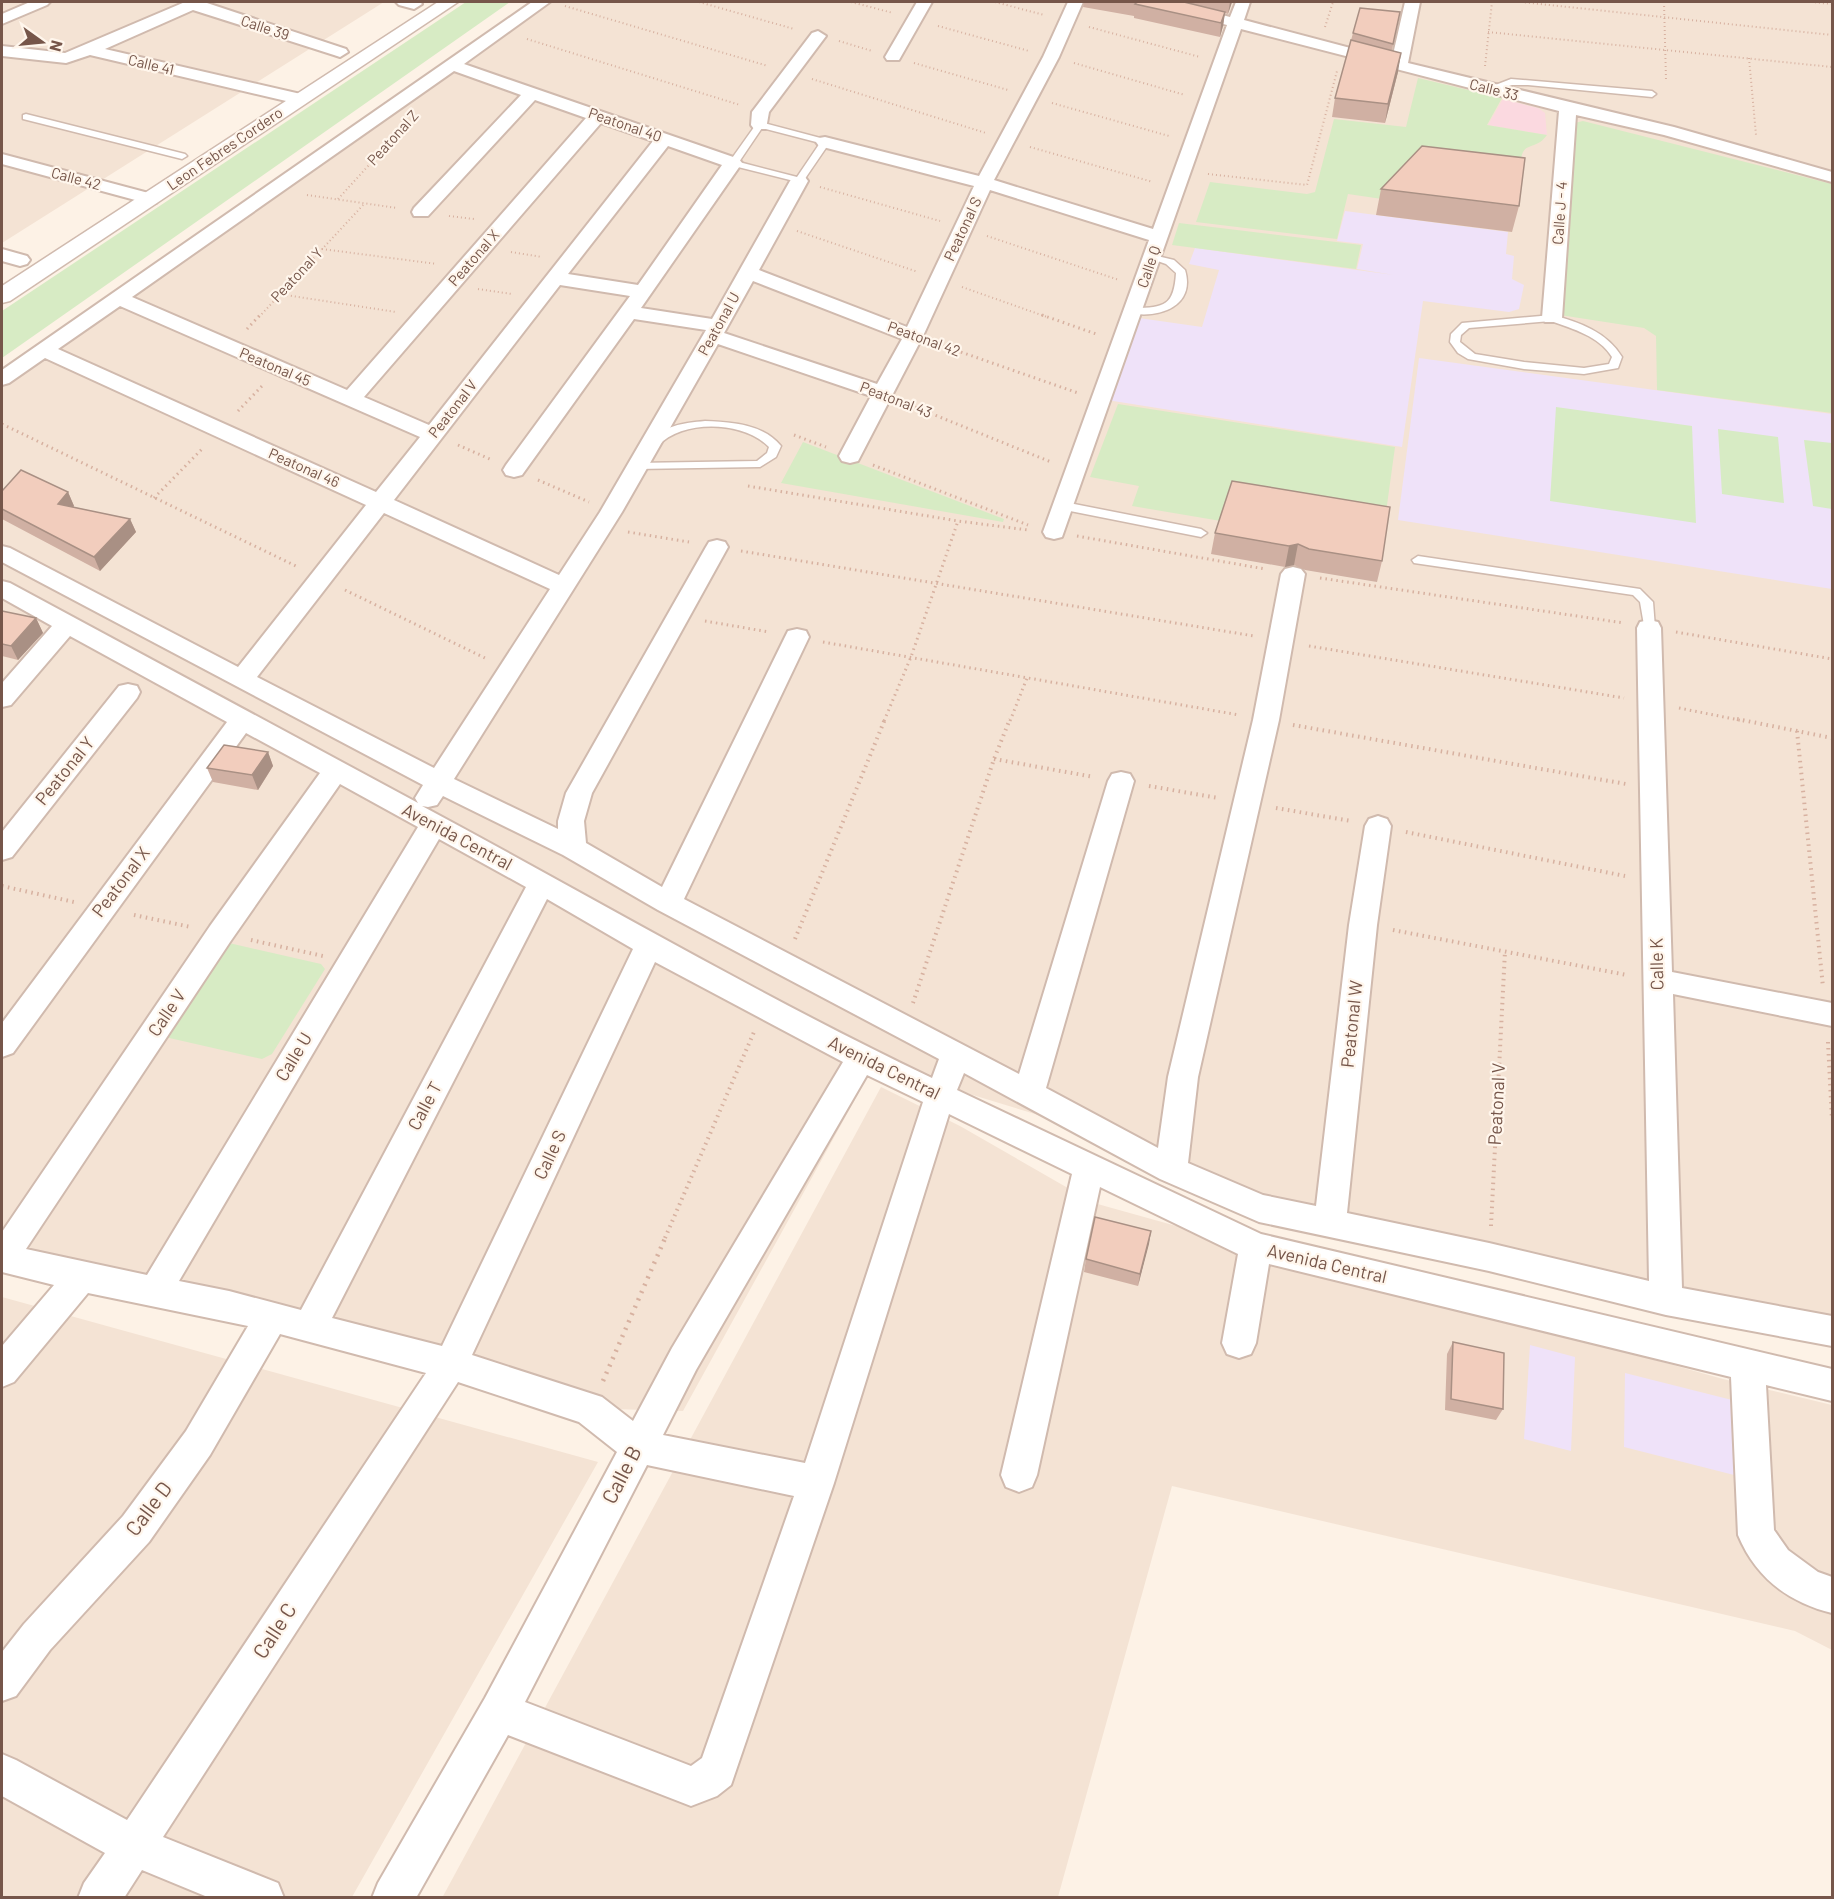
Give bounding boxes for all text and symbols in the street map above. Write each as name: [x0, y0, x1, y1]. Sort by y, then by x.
street label: Calle 39: [239, 11, 292, 43]
north arrow: [12, 12, 72, 72]
text: N: [46, 38, 68, 54]
street label: Calle 41: [126, 50, 176, 78]
street label: Calle 33: [1468, 74, 1521, 104]
street label: Leon Febres Cordero: [163, 103, 286, 194]
street label: Peatonal 40: [586, 103, 664, 145]
street label: Peatonal Z: [363, 106, 422, 169]
street label: Calle 42: [49, 163, 103, 193]
street label: Calle J - 4: [1548, 181, 1570, 245]
street label: Peatonal S: [939, 194, 985, 263]
street label: Peatonal X: [444, 225, 503, 289]
street label: Peatonal Y: [266, 243, 326, 305]
street label: Calle Q: [1133, 243, 1164, 290]
street label: Peatonal U: [693, 289, 743, 358]
street label: Peatonal 42: [886, 317, 963, 360]
street label: Peatonal 45: [237, 343, 314, 389]
street label: Peatonal V: [424, 376, 481, 441]
street label: Peatonal 43: [858, 377, 935, 421]
street label: Peatonal 46: [266, 443, 343, 491]
street label: Peatonal Y: [30, 732, 99, 809]
street label: Avenida Central: [399, 798, 516, 874]
street label: Peatonal X: [87, 842, 154, 921]
street label: Calle K: [1645, 938, 1667, 990]
street label: Peatonal W: [1335, 979, 1367, 1069]
street label: Calle V: [142, 984, 190, 1040]
street label: Calle U: [270, 1028, 316, 1085]
street label: Avenida Central: [825, 1031, 944, 1104]
street label: Peatonal V: [1483, 1062, 1509, 1146]
street label: Calle T: [402, 1078, 446, 1134]
street label: Calle S: [528, 1126, 570, 1183]
street label: Avenida Central: [1265, 1239, 1389, 1287]
street label: Calle B: [596, 1441, 646, 1507]
street label: Calle D: [119, 1476, 176, 1540]
street label: Calle C: [247, 1598, 301, 1663]

